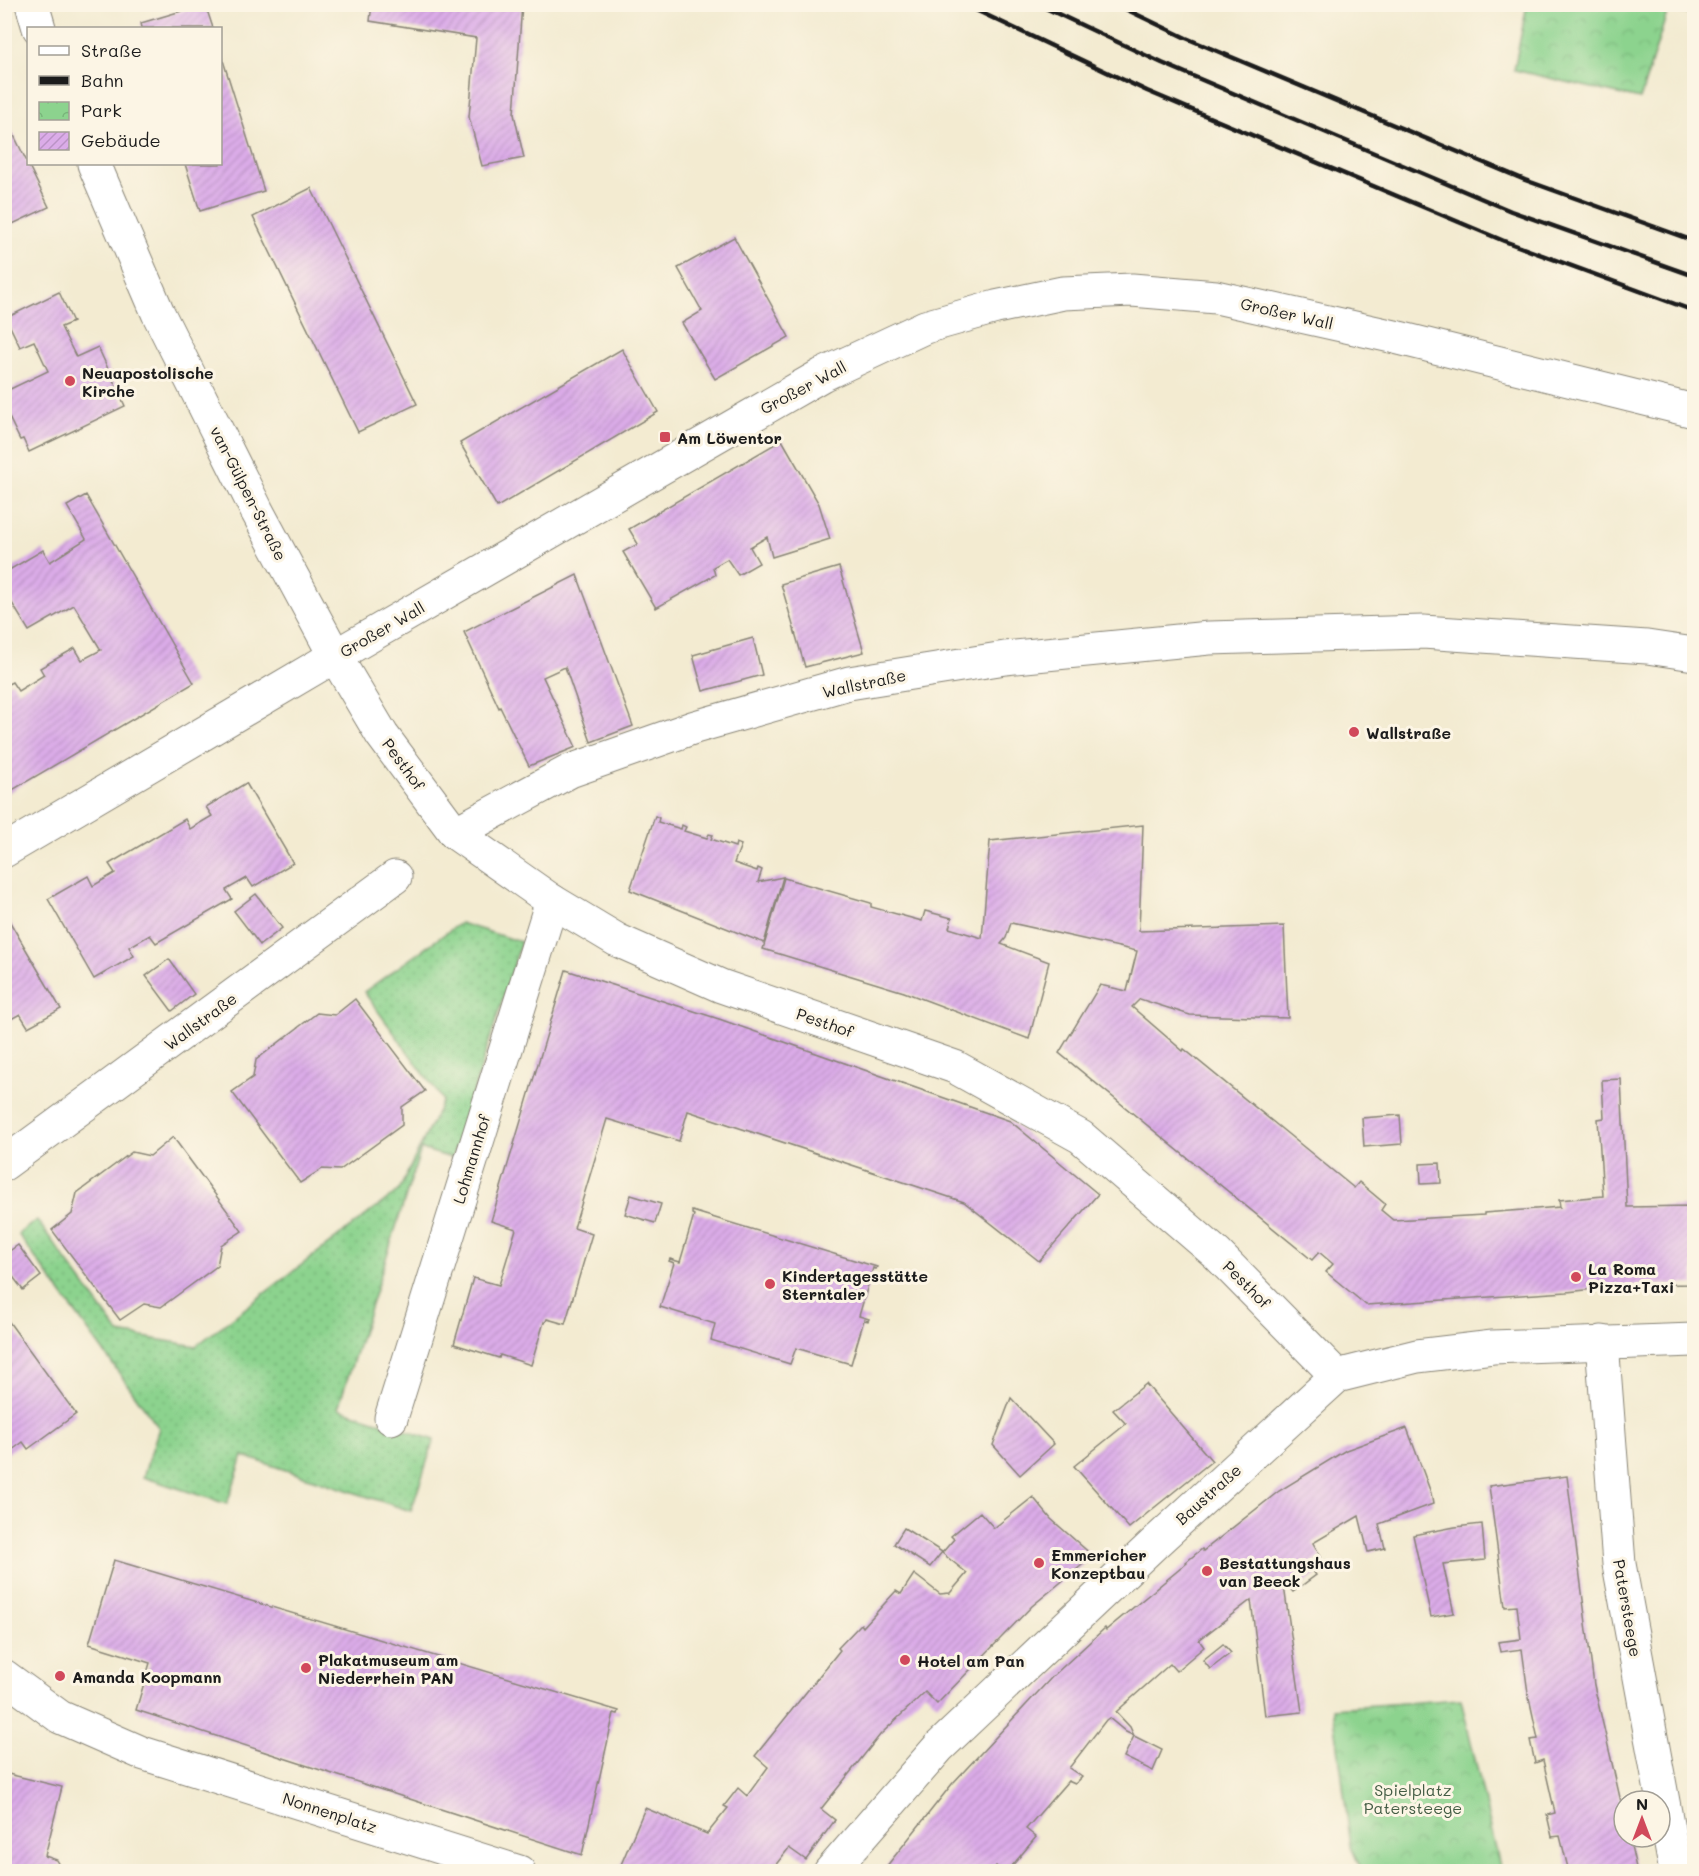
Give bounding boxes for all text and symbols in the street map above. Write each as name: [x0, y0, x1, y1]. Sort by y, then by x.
legend: [27, 27, 222, 165]
text: Straße: [81, 38, 142, 62]
text: Bahn: [81, 68, 124, 92]
text: Park: [81, 98, 122, 122]
text: Gebäude: [81, 128, 161, 152]
street label: Großer Wall: [1239, 292, 1335, 334]
street label: Großer Wall: [756, 356, 850, 418]
place label: Neuapostolische Kirche: [82, 362, 214, 401]
marker: Neuapostolische Kirche: [63, 374, 77, 388]
street label: van-Gülpen-Straße: [206, 422, 292, 564]
place label: Am Löwentor: [677, 427, 782, 448]
marker: Am Löwentor: [658, 430, 672, 444]
street label: Großer Wall: [336, 596, 428, 662]
street label: Wallstraße: [820, 664, 908, 702]
place label: Wallstraße: [1366, 722, 1451, 743]
marker: Wallstraße: [1347, 725, 1361, 739]
street label: Pesthof: [378, 734, 430, 795]
street label: Wallstraße: [159, 988, 241, 1054]
street label: Pesthof: [794, 1002, 857, 1042]
street label: Lohmannhof: [447, 1111, 495, 1206]
street label: Pesthof: [1219, 1256, 1276, 1313]
place label: La Roma Pizza+Taxi: [1588, 1258, 1674, 1297]
place label: Kindertagesstätte Sterntaler: [782, 1265, 928, 1304]
marker: La Roma Pizza+Taxi: [1569, 1270, 1583, 1284]
marker: Kindertagesstätte Sterntaler: [763, 1277, 777, 1291]
street label: Baustraße: [1171, 1459, 1245, 1529]
place label: Emmericher Konzeptbau: [1051, 1544, 1147, 1583]
place label: Bestattungshaus van Beeck: [1219, 1552, 1351, 1591]
marker: Emmericher Konzeptbau: [1032, 1556, 1046, 1570]
street label: Patersteege: [1609, 1558, 1647, 1658]
marker: Bestattungshaus van Beeck: [1200, 1564, 1214, 1578]
place label: Plakatmuseum am Niederrhein PAN: [318, 1649, 458, 1688]
place label: Hotel am Pan: [917, 1650, 1025, 1671]
marker: Hotel am Pan: [898, 1653, 912, 1667]
marker: Plakatmuseum am Niederrhein PAN: [299, 1661, 313, 1675]
place label: Amanda Koopmann: [72, 1666, 222, 1687]
marker: Amanda Koopmann: [53, 1669, 67, 1683]
park label: Spielplatz Patersteege: [1364, 1779, 1462, 1818]
street label: Nonnenplatz: [280, 1787, 380, 1837]
north arrow: [1612, 1789, 1672, 1849]
text: N: [1636, 1793, 1648, 1814]

